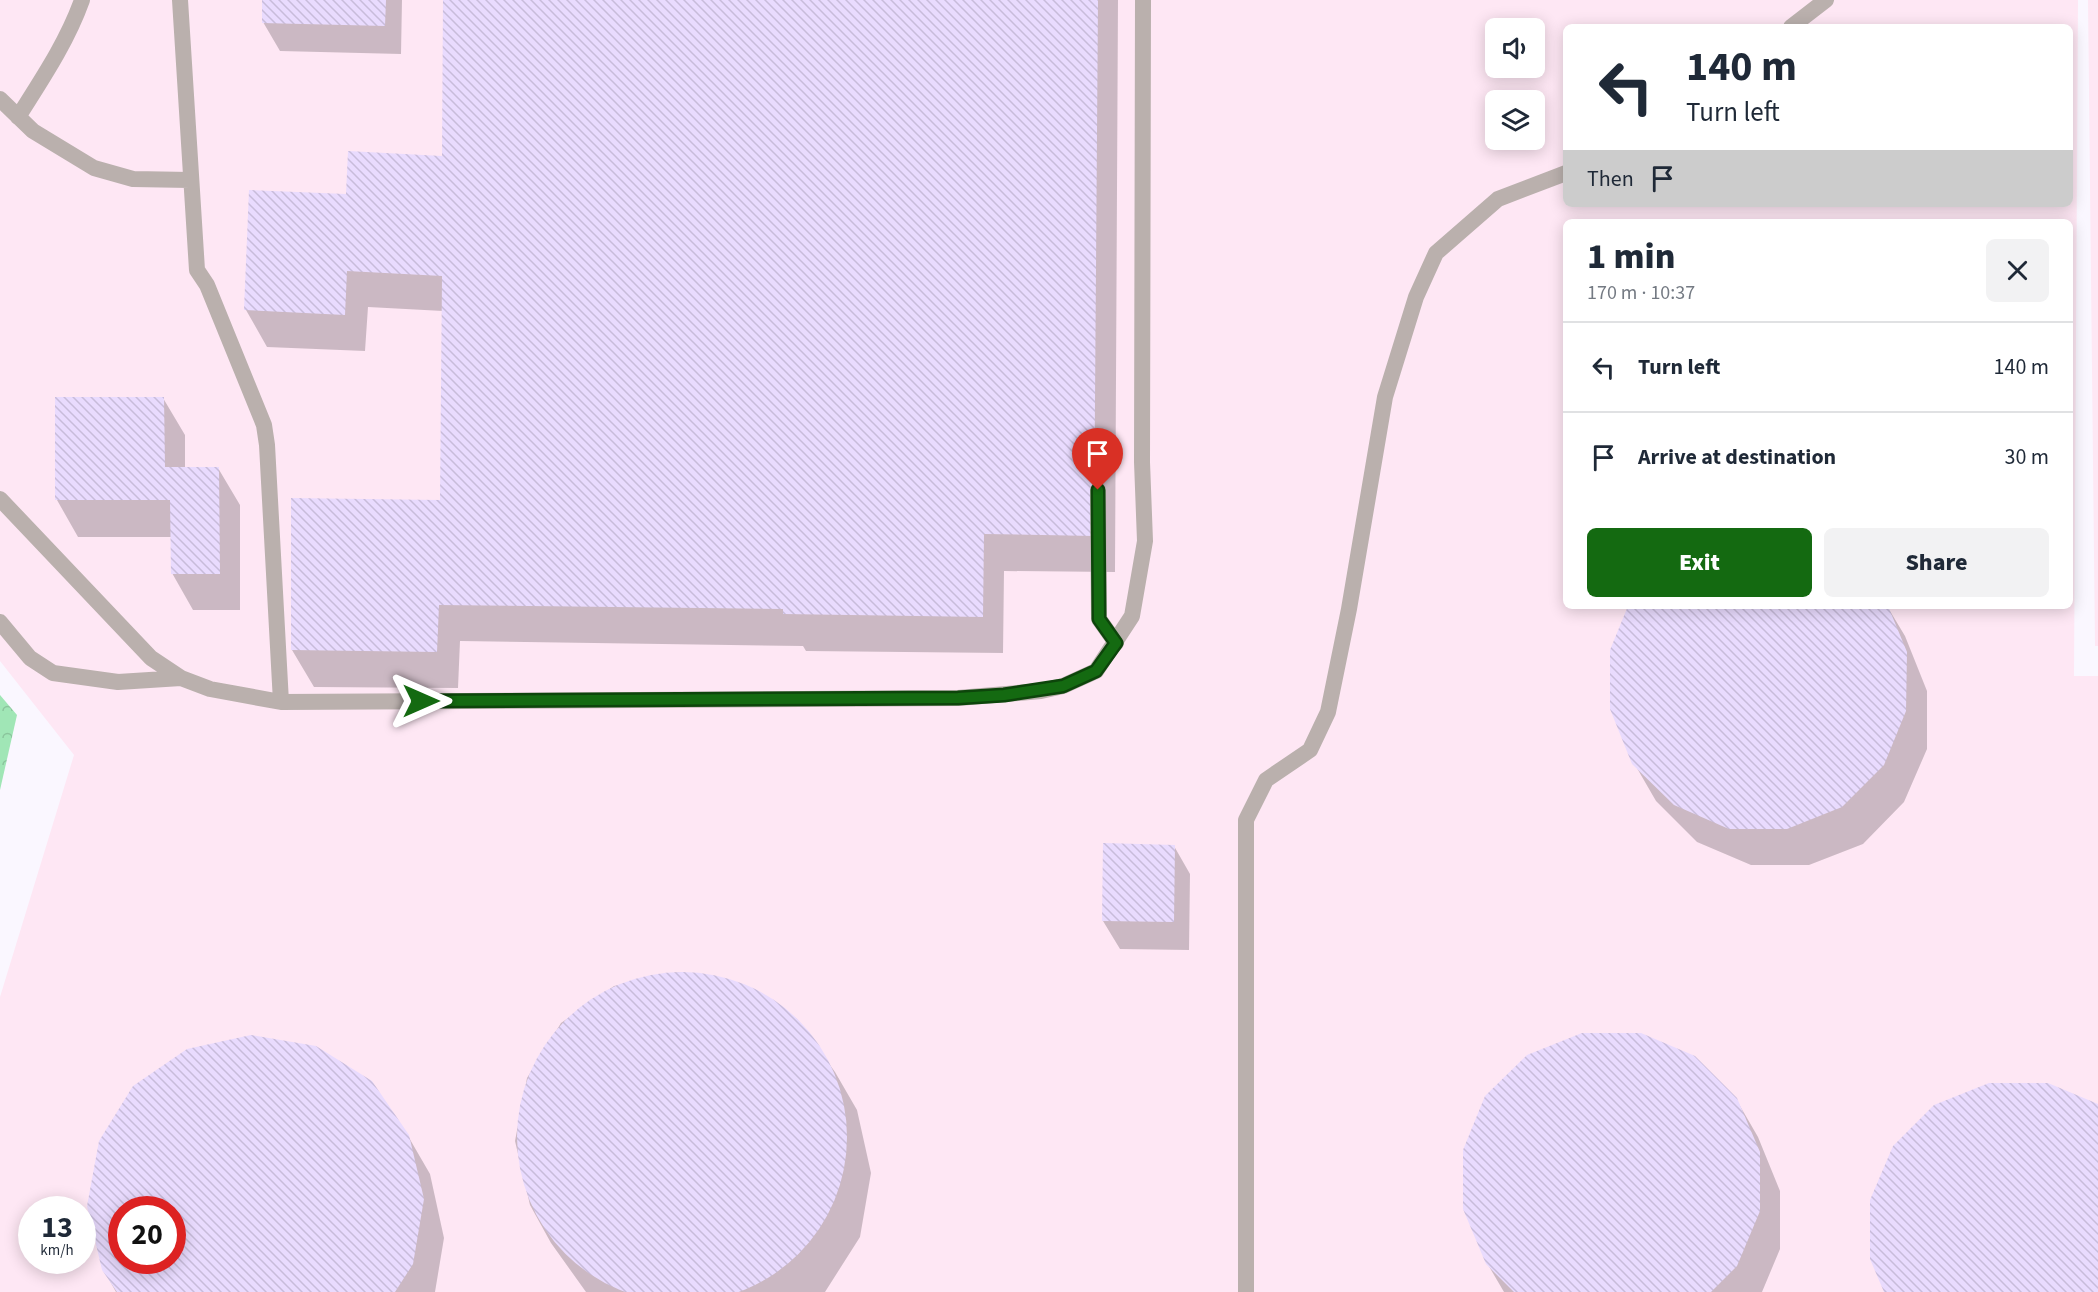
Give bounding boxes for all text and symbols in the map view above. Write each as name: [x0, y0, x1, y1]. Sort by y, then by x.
map controls: [1485, 18, 1545, 150]
button: sound: [1485, 18, 1545, 78]
text: 140 m: [1686, 37, 1797, 97]
icon: left: [1587, 48, 1665, 126]
button: layers: [1485, 90, 1545, 150]
text: Turn left: [1686, 93, 1780, 132]
icon: arrive: [1646, 162, 1679, 195]
text: Then: [1587, 163, 1634, 195]
text: 1 min: [1587, 231, 1675, 282]
button: close: [1986, 239, 2049, 302]
text: 170 m · 10:37: [1587, 279, 1695, 307]
icon: left: [1587, 351, 1620, 384]
text: Turn left: [1638, 351, 1720, 383]
text: 140 m: [1994, 351, 2049, 383]
pin: [1072, 428, 1123, 490]
icon: arrive: [1081, 437, 1114, 470]
icon: arrive: [1587, 441, 1620, 474]
text: Arrive at destination: [1638, 441, 1836, 473]
text: 30 m: [2004, 441, 2049, 473]
button: Exit: [1587, 528, 1812, 597]
button: Share: [1824, 528, 2049, 597]
position arrow: [389, 669, 453, 733]
speed limit sign: 20: [108, 1196, 186, 1274]
text: 13: [41, 1206, 73, 1249]
text: km/h: [40, 1240, 74, 1261]

